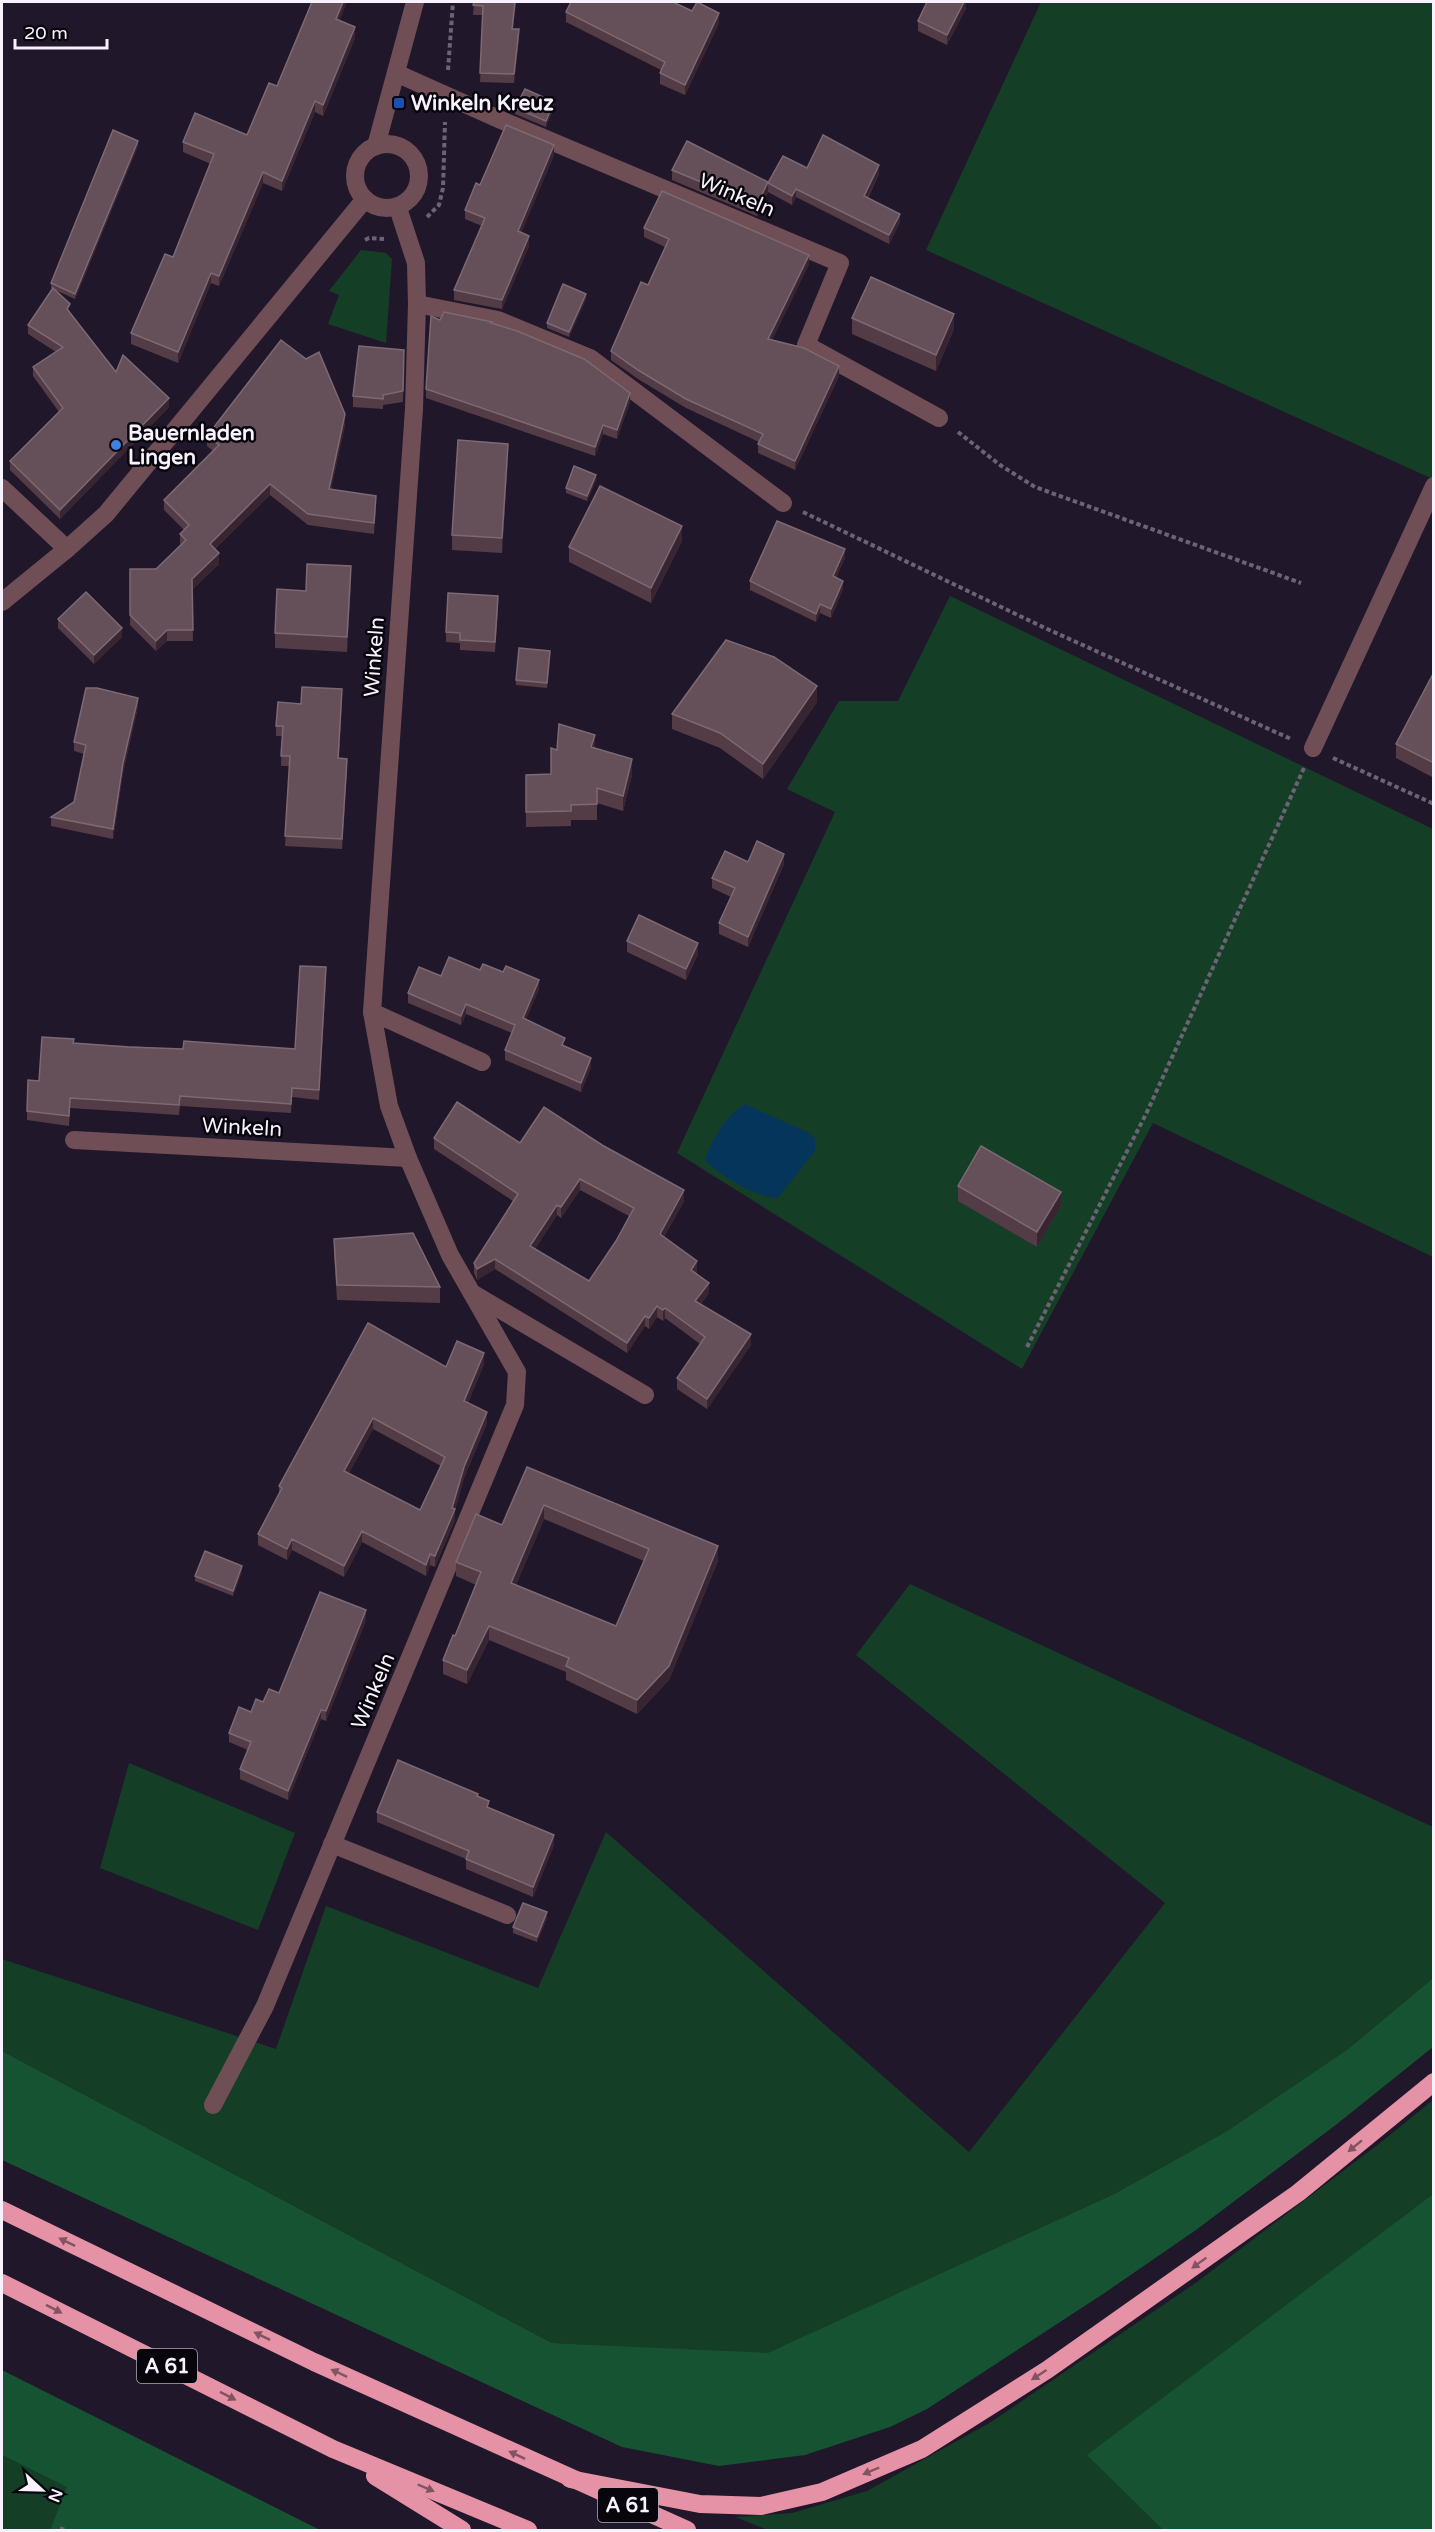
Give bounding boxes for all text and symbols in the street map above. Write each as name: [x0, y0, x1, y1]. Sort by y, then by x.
scale bar: [15, 12, 106, 50]
text: 20 m: [24, 22, 68, 44]
place label: Winkeln Kreuz: [411, 91, 554, 116]
marker: Winkeln Kreuz: [392, 96, 406, 110]
street label: Winkeln: [695, 168, 779, 223]
place label: Bauernladen Lingen: [128, 421, 255, 470]
marker: Bauernladen Lingen: [109, 438, 123, 452]
street label: Winkeln: [359, 616, 390, 698]
street label: Winkeln: [201, 1113, 283, 1142]
street label: Winkeln: [346, 1649, 401, 1733]
one-way arrow: [1348, 2139, 1363, 2152]
one-way arrow: [59, 2237, 76, 2247]
one-way arrow: [1192, 2257, 1208, 2269]
one-way arrow: [45, 2304, 62, 2314]
one-way arrow: [253, 2332, 270, 2341]
road number: A 61: [137, 2349, 197, 2383]
one-way arrow: [331, 2369, 348, 2378]
one-way arrow: [1031, 2369, 1047, 2380]
one-way arrow: [220, 2392, 237, 2401]
one-way arrow: [508, 2450, 525, 2459]
north arrow: [12, 2460, 72, 2520]
one-way arrow: [862, 2467, 879, 2476]
one-way arrow: [417, 2483, 435, 2493]
text: N: [43, 2486, 67, 2505]
road number: A 61: [598, 2488, 658, 2522]

